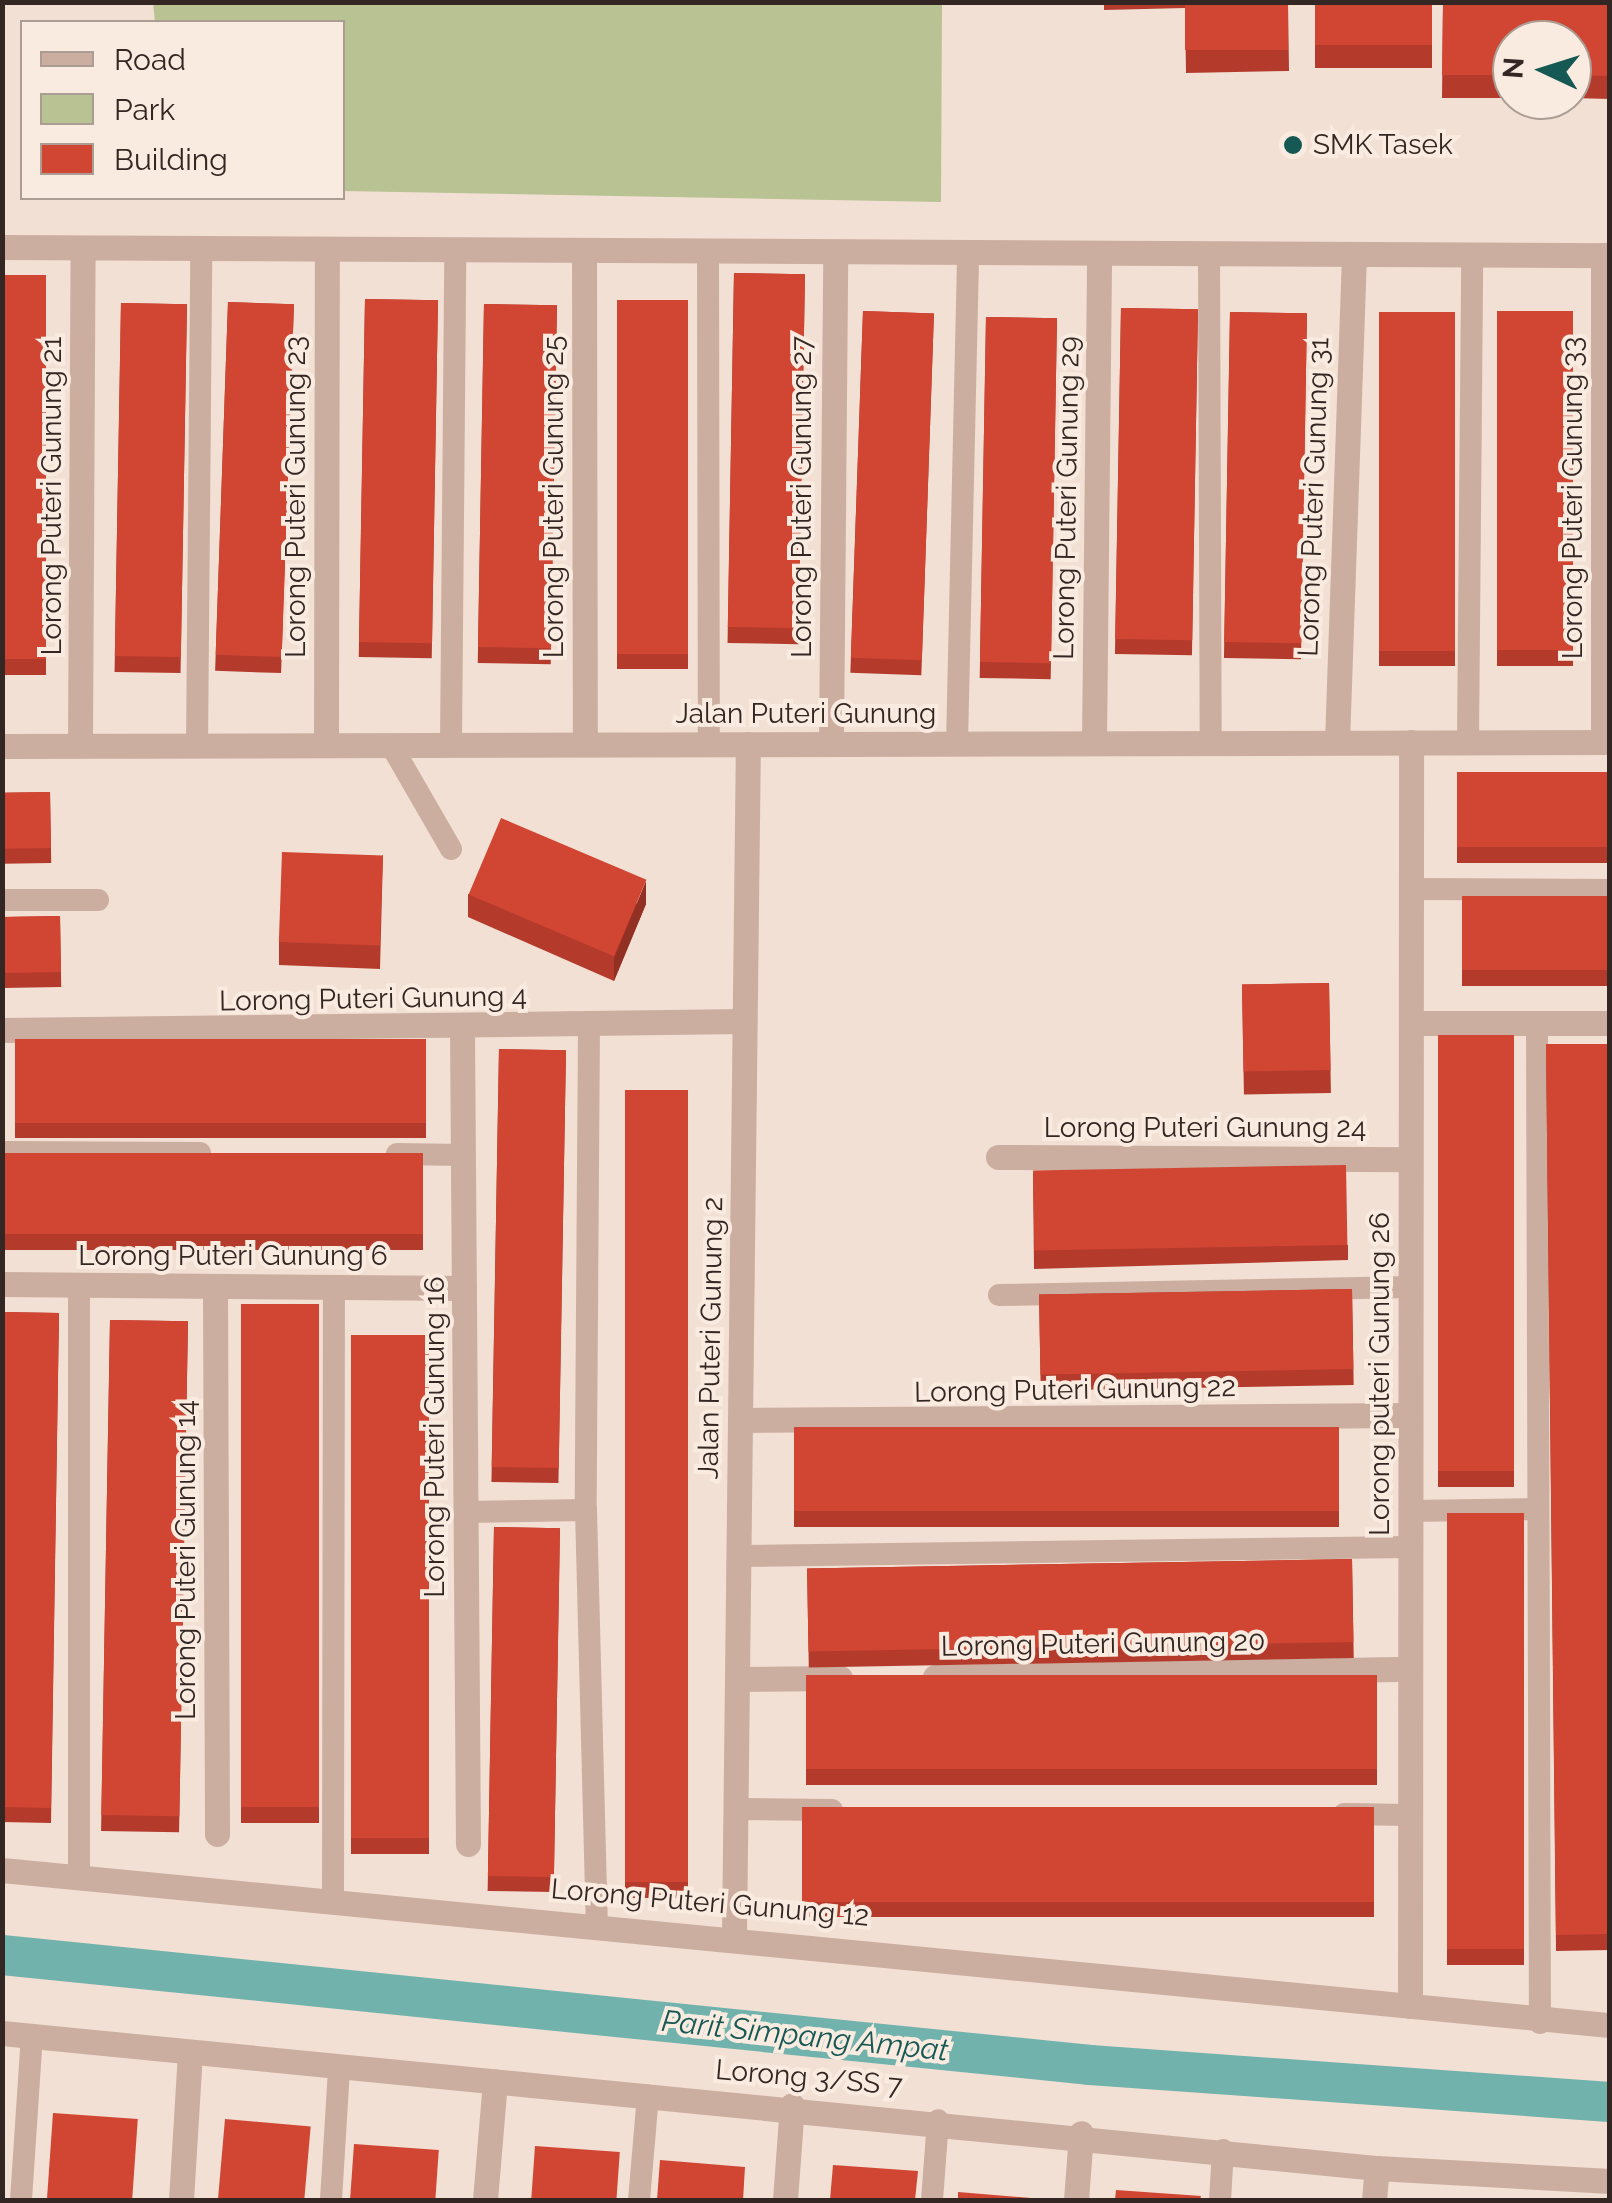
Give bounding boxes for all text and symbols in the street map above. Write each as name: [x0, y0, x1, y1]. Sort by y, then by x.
legend: [20, 20, 345, 200]
north arrow: [1492, 20, 1592, 120]
text: Road: [114, 42, 186, 77]
text: N: [1496, 56, 1531, 80]
text: Park: [114, 92, 175, 127]
place label: SMK Tasek: [1313, 128, 1454, 162]
marker: SMK Tasek: [1282, 134, 1304, 156]
text: Building: [114, 142, 228, 177]
street label: Lorong Puteri Gunung 21: [35, 336, 69, 656]
street label: Lorong Puteri Gunung 23: [279, 336, 313, 658]
street label: Lorong Puteri Gunung 25: [537, 336, 571, 658]
street label: Lorong Puteri Gunung 27: [785, 336, 819, 658]
street label: Lorong Puteri Gunung 29: [1047, 336, 1087, 660]
street label: Lorong Puteri Gunung 31: [1292, 337, 1336, 657]
street label: Lorong Puteri Gunung 33: [1556, 337, 1590, 659]
street label: Jalan Puteri Gunung: [676, 697, 936, 731]
street label: Lorong Puteri Gunung 4: [219, 980, 527, 1018]
street label: Lorong Puteri Gunung 24: [1044, 1111, 1366, 1145]
street label: Jalan Puteri Gunung 2: [692, 1196, 730, 1480]
street label: Lorong puteri Gunung 26: [1363, 1212, 1397, 1536]
street label: Lorong Puteri Gunung 6: [78, 1239, 388, 1273]
street label: Lorong Puteri Gunung 16: [418, 1276, 452, 1598]
street label: Lorong Puteri Gunung 22: [914, 1370, 1236, 1410]
street label: Lorong Puteri Gunung 14: [169, 1400, 203, 1720]
street label: Lorong Puteri Gunung 20: [941, 1624, 1265, 1664]
street label: Lorong Puteri Gunung 12: [550, 1872, 870, 1934]
water label: Parit Simpang Ampat: [660, 2003, 950, 2069]
street label: Lorong 3/SS 7: [714, 2053, 904, 2103]

